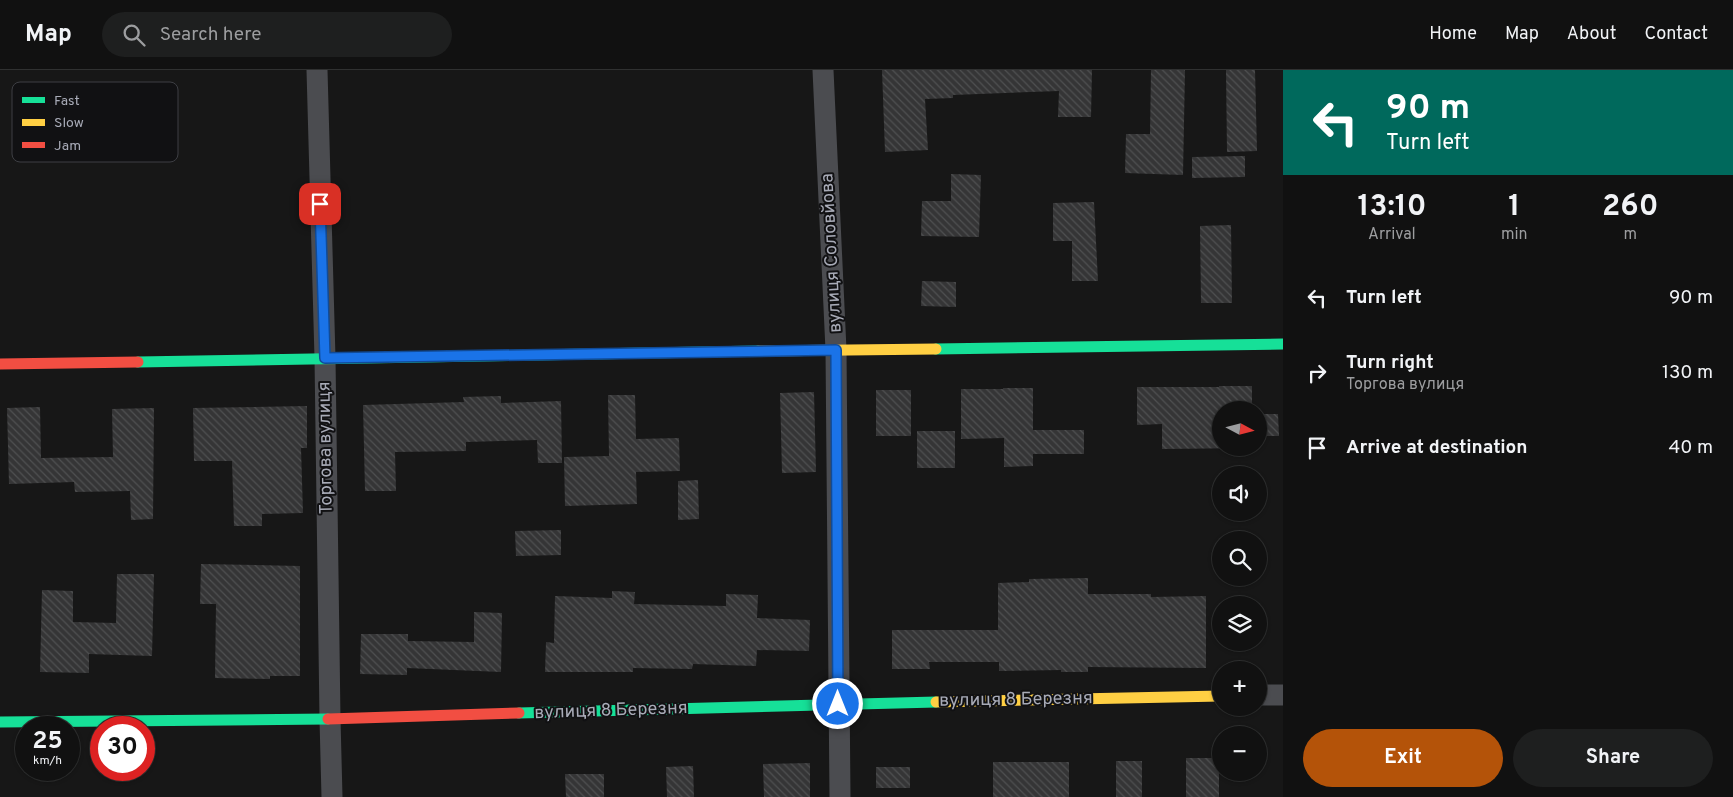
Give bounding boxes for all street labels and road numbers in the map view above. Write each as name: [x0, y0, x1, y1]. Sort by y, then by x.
street label: вулиця Соловйова: [816, 173, 848, 333]
street label: Торгова вулиця: [313, 381, 339, 515]
street label: вулиця 8 Березня: [939, 687, 1093, 713]
street label: вулиця 8 Березня: [534, 697, 688, 725]

